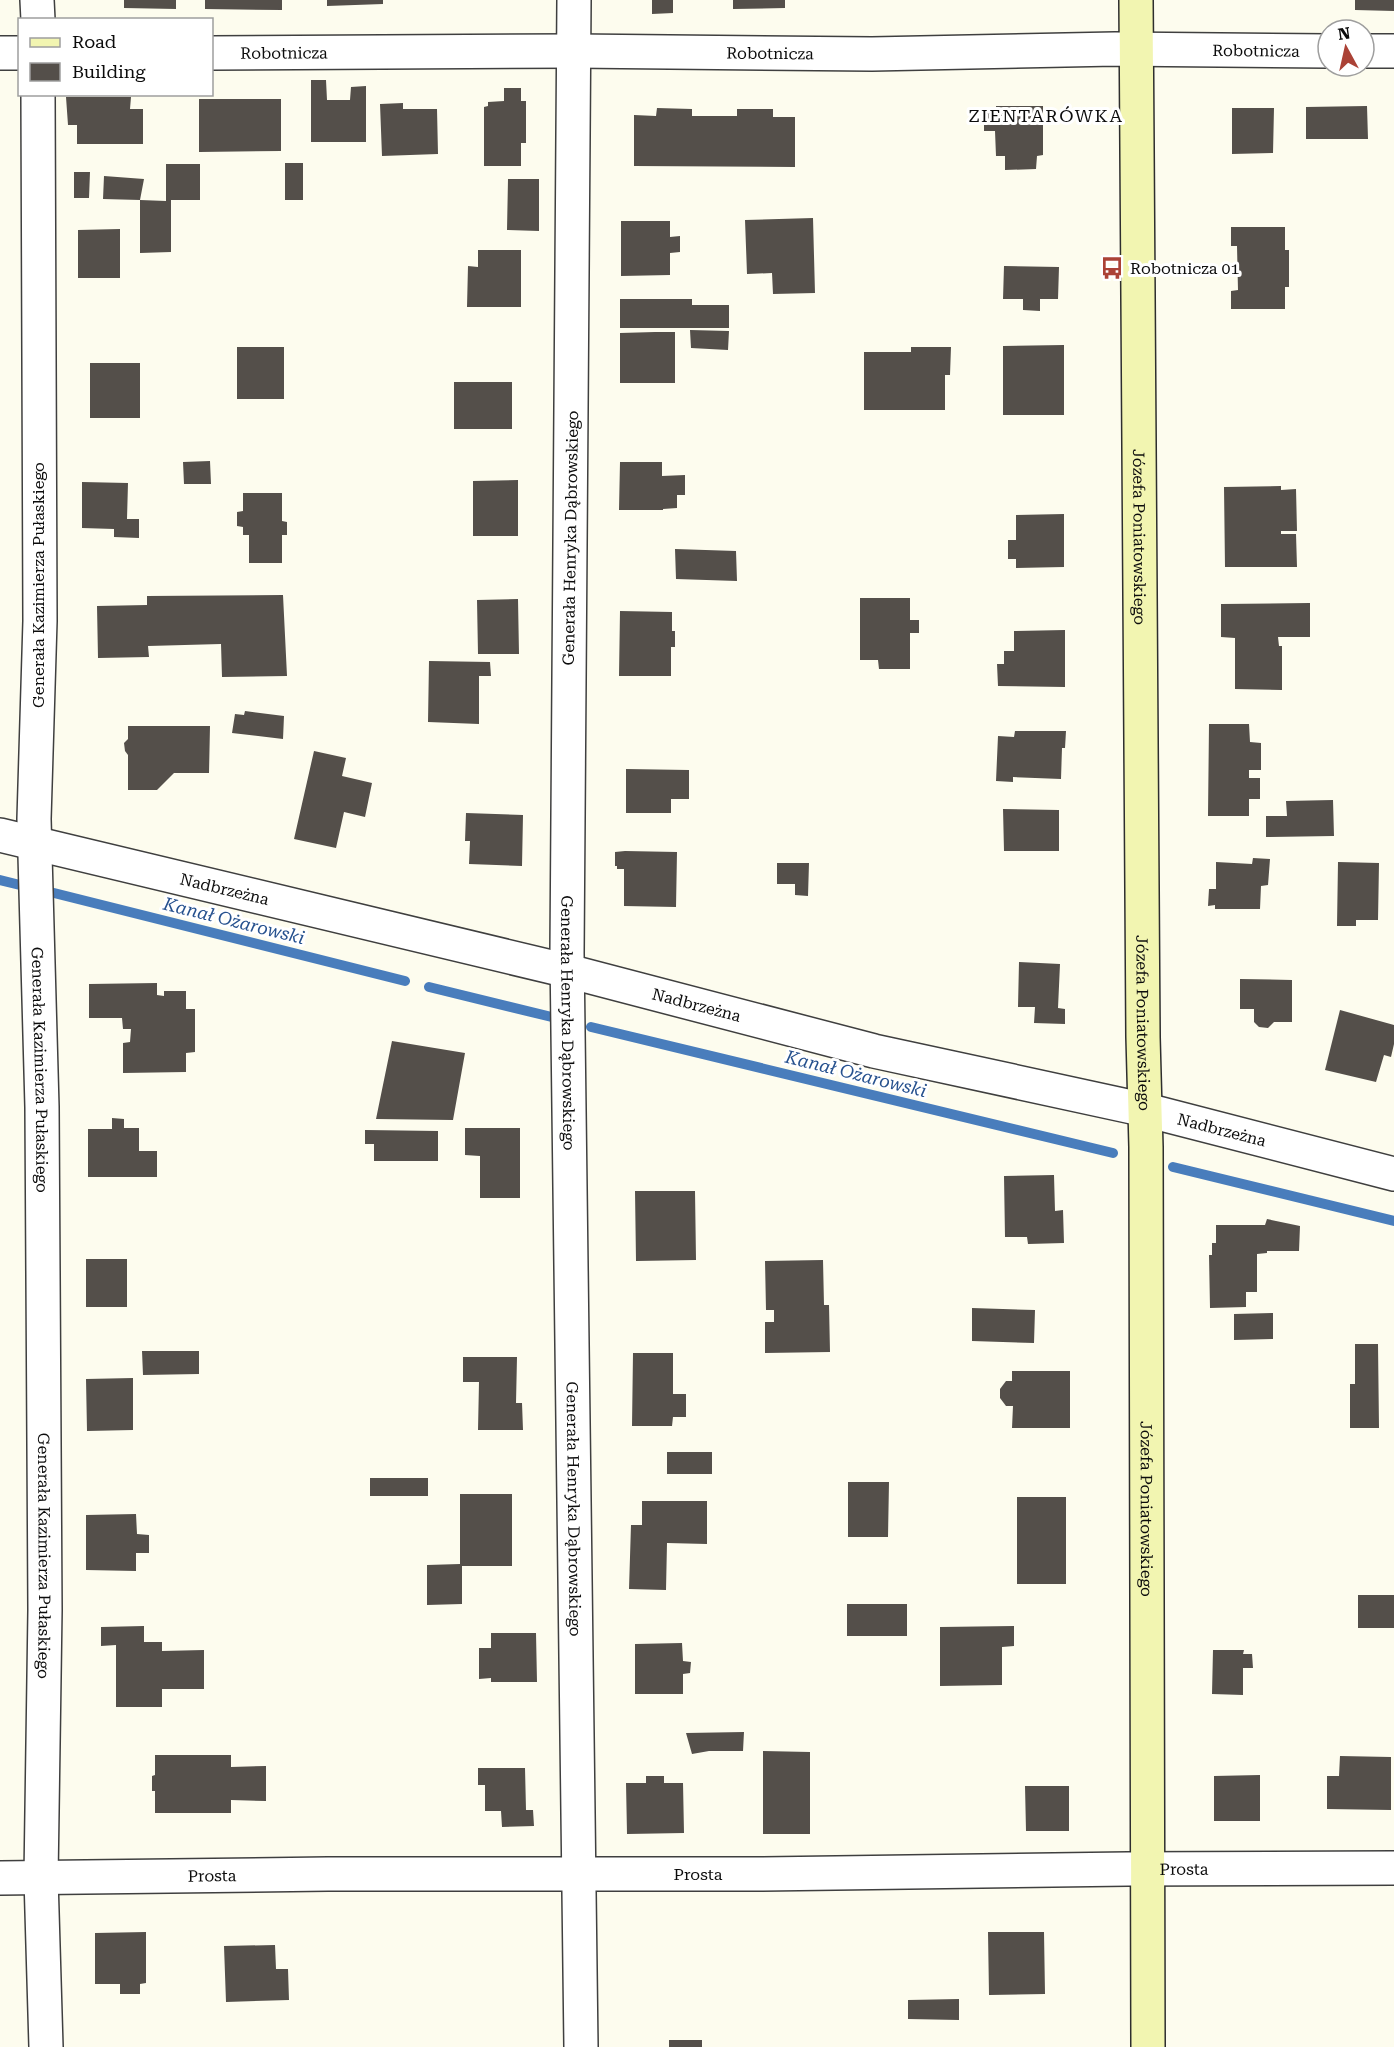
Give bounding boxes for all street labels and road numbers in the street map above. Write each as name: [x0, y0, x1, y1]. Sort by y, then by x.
street label: Robotnicza: [1212, 41, 1300, 61]
street label: Robotnicza: [240, 43, 328, 63]
street label: Robotnicza: [726, 44, 814, 63]
street label: Generała Henryka Dąbrowskiego: [559, 410, 582, 666]
street label: Józefa Poniatowskiego: [1129, 449, 1149, 625]
street label: Generała Kazimierza Pułaskiego: [29, 462, 48, 708]
street label: Nadbrzeżna: [178, 869, 271, 909]
street label: Generała Henryka Dąbrowskiego: [557, 895, 579, 1151]
street label: Józefa Poniatowskiego: [1132, 935, 1154, 1111]
street label: Generała Kazimierza Pułaskiego: [28, 947, 52, 1193]
street label: Nadbrzeżna: [650, 984, 743, 1026]
street label: Nadbrzeżna: [1175, 1109, 1268, 1151]
street label: Generała Henryka Dąbrowskiego: [562, 1381, 585, 1637]
street label: Józefa Poniatowskiego: [1137, 1421, 1156, 1597]
street label: Generała Kazimierza Pułaskiego: [34, 1433, 54, 1679]
street label: Prosta: [1160, 1860, 1209, 1879]
street label: Prosta: [674, 1865, 723, 1884]
street label: Prosta: [187, 1866, 237, 1886]

